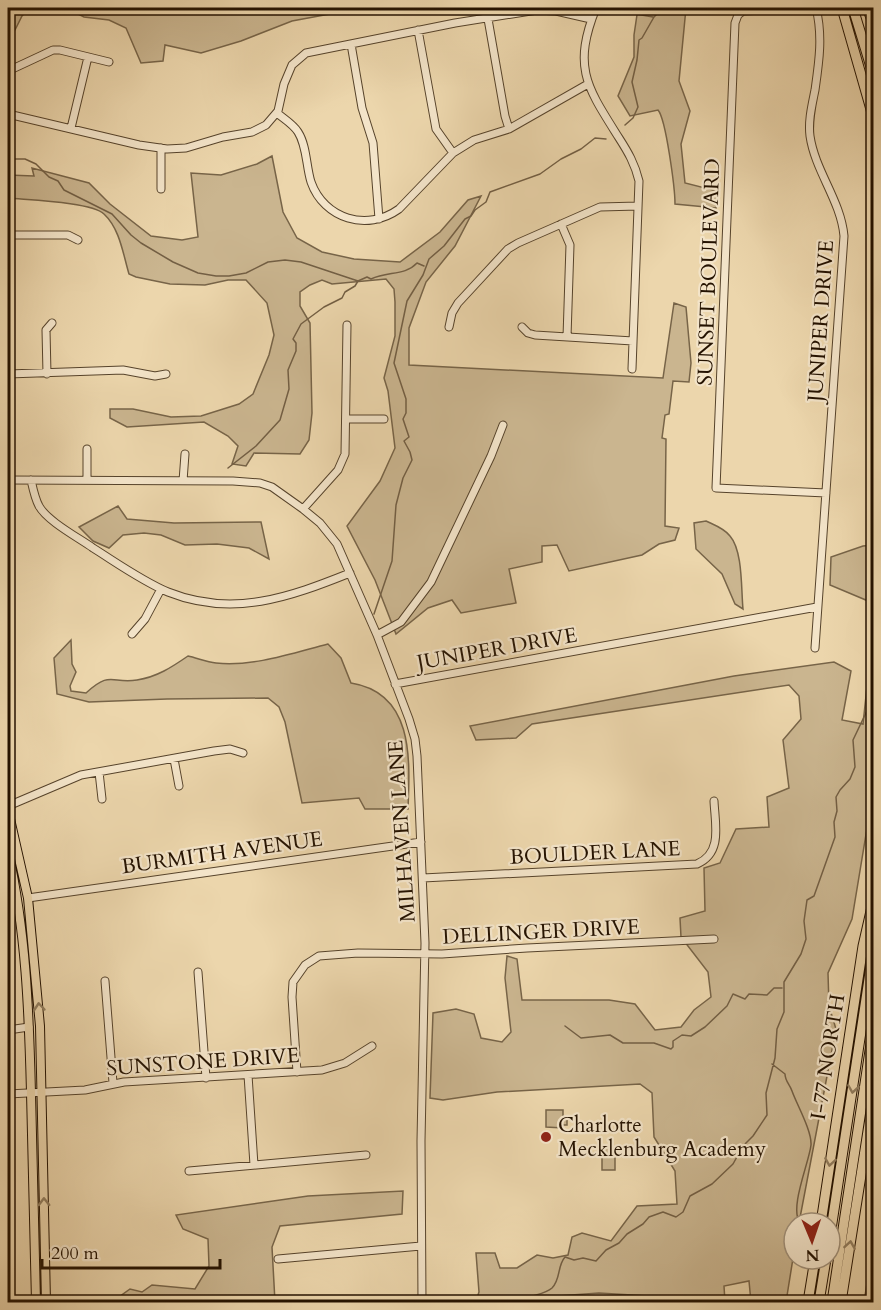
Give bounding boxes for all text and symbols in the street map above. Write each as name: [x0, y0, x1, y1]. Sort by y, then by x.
street label: SUNSET BOULEVARD: [691, 158, 727, 386]
street label: JUNIPER DRIVE: [801, 239, 841, 406]
street label: JUNIPER DRIVE: [412, 621, 579, 678]
street label: MILHAVEN LANE: [381, 739, 423, 923]
street label: BURMITH AVENUE: [120, 825, 324, 881]
street label: BOULDER LANE: [509, 834, 681, 872]
street label: DELLINGER DRIVE: [442, 912, 640, 952]
street label: I-77 NORTH: [804, 992, 852, 1122]
one-way arrow: [33, 1003, 46, 1012]
street label: SUNSTONE DRIVE: [106, 1041, 300, 1083]
one-way arrow: [847, 1083, 860, 1093]
place label: Charlotte Mecklenburg Academy: [558, 1111, 766, 1164]
marker: Charlotte Mecklenburg Academy: [539, 1130, 553, 1144]
one-way arrow: [824, 1157, 837, 1167]
one-way arrow: [38, 1198, 51, 1207]
north arrow: [782, 1211, 842, 1271]
scale bar: [42, 1232, 220, 1270]
one-way arrow: [844, 1240, 856, 1249]
text: 200 m: [51, 1241, 99, 1266]
text: N: [805, 1244, 820, 1266]

